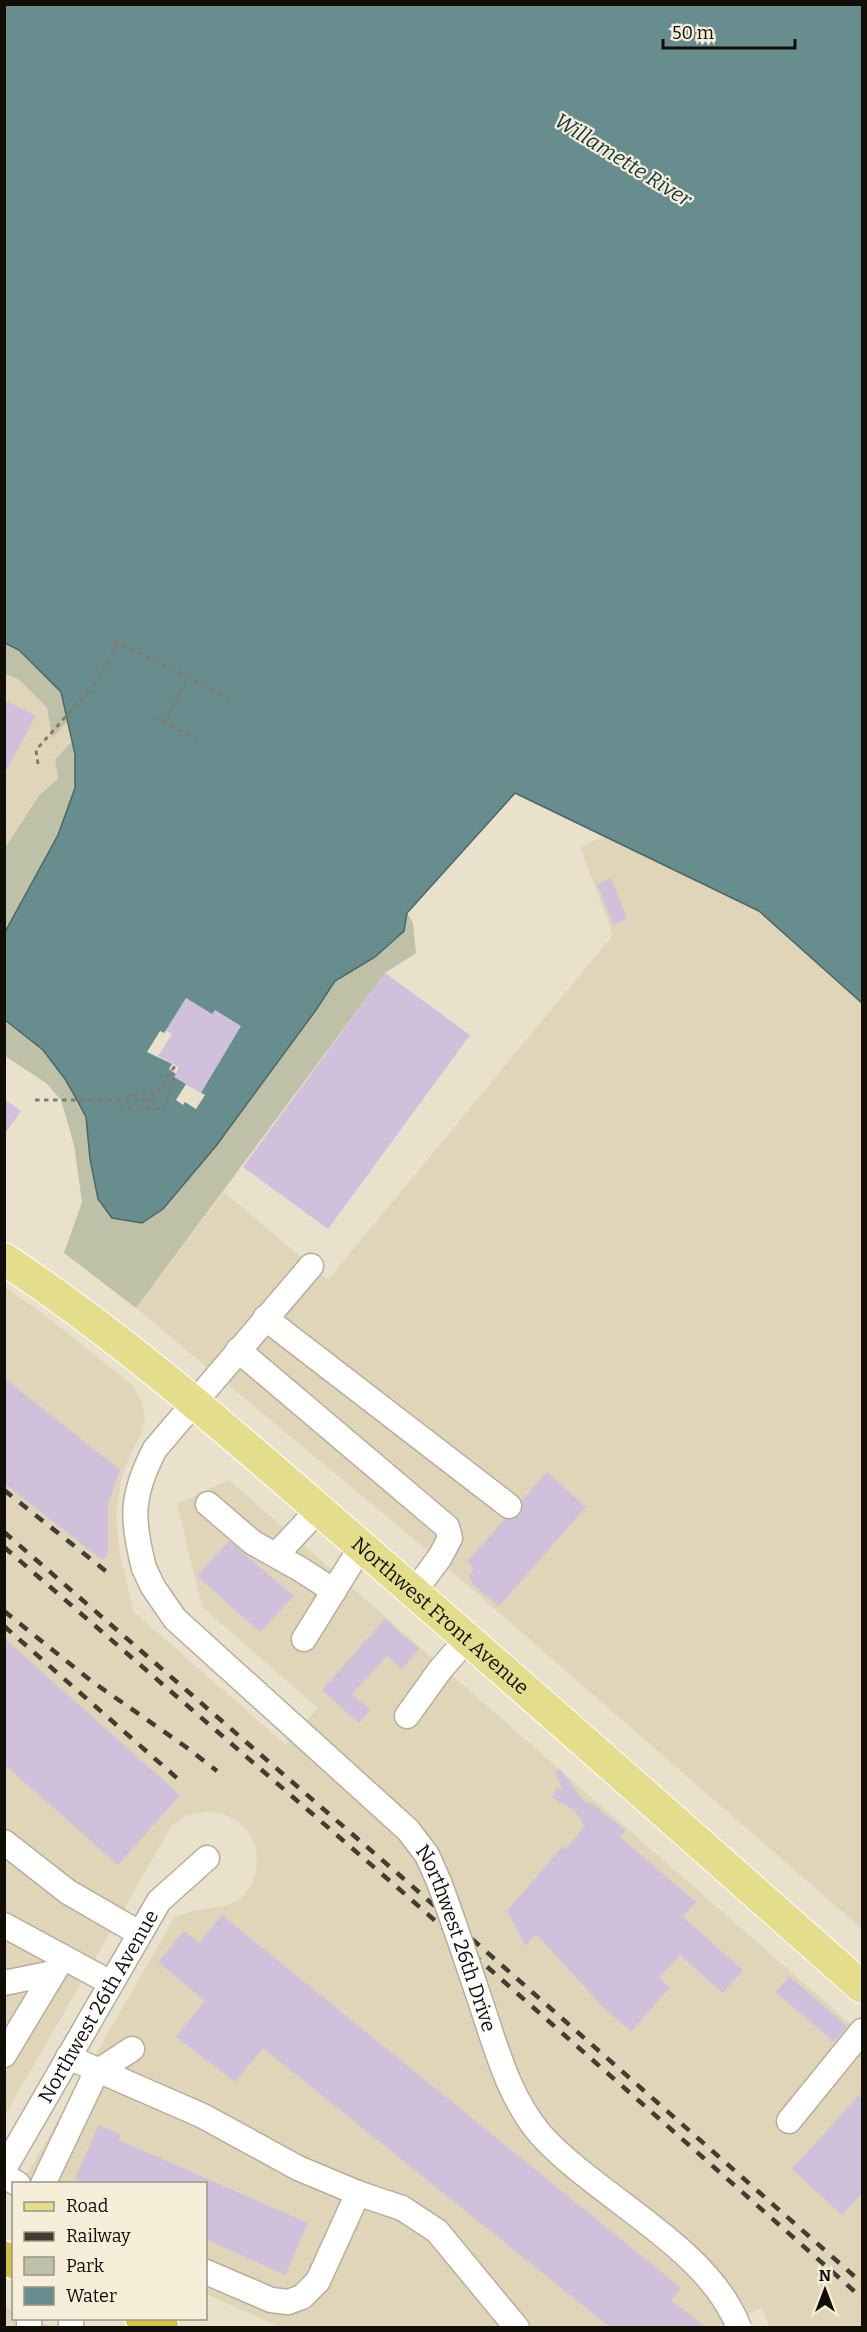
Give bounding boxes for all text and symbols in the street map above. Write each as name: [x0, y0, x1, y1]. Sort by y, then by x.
scale bar: [663, 12, 795, 50]
text: 50 m: [672, 22, 714, 44]
water label: Willamette River: [550, 108, 697, 213]
street label: Northwest Front Avenue: [347, 1532, 534, 1699]
street label: Northwest 26th Drive: [411, 1839, 502, 2035]
street label: Northwest 26th Avenue: [33, 1906, 163, 2107]
legend: [12, 2182, 207, 2320]
text: Road: [66, 2195, 109, 2217]
text: Railway: [66, 2225, 131, 2247]
text: Park: [66, 2255, 105, 2277]
north arrow: [795, 2260, 855, 2320]
text: N: [819, 2266, 831, 2285]
text: Water: [66, 2285, 117, 2307]

